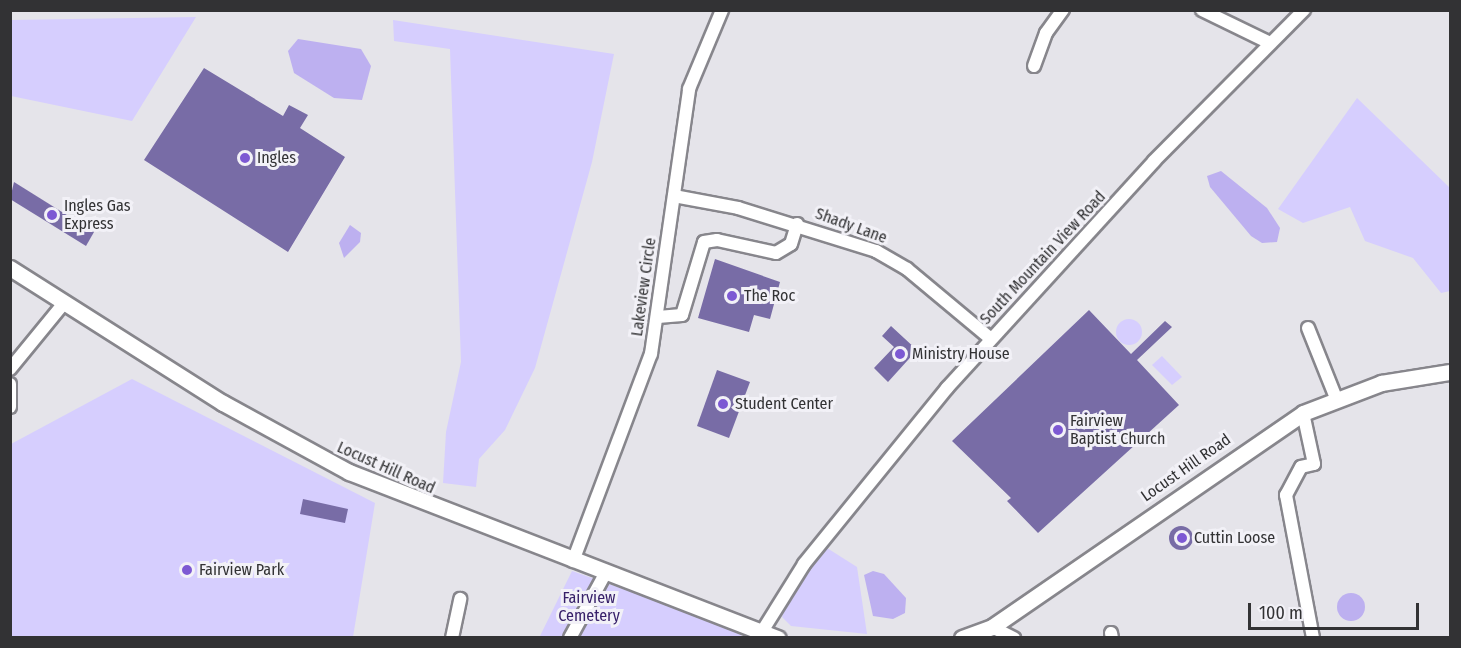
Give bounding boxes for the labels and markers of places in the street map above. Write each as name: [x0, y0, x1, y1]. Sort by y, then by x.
place label: Ingles: [257, 148, 296, 168]
marker: Ingles: [238, 151, 252, 165]
place label: Ingles Gas Express: [64, 196, 131, 234]
marker: Ingles Gas Express: [45, 208, 59, 222]
place label: The Roc: [744, 286, 795, 306]
marker: The Roc: [725, 289, 739, 303]
place label: Ministry House: [912, 344, 1010, 364]
marker: Ministry House: [893, 347, 907, 361]
place label: Student Center: [735, 394, 833, 414]
marker: Student Center: [716, 397, 730, 411]
place label: Fairview Baptist Church: [1070, 411, 1165, 449]
marker: Fairview Baptist Church: [1051, 423, 1065, 437]
place label: Cuttin Loose: [1194, 528, 1275, 548]
marker: Cuttin Loose: [1175, 531, 1189, 545]
place label: Fairview Park: [199, 560, 284, 580]
marker: Fairview Park: [180, 563, 194, 577]

